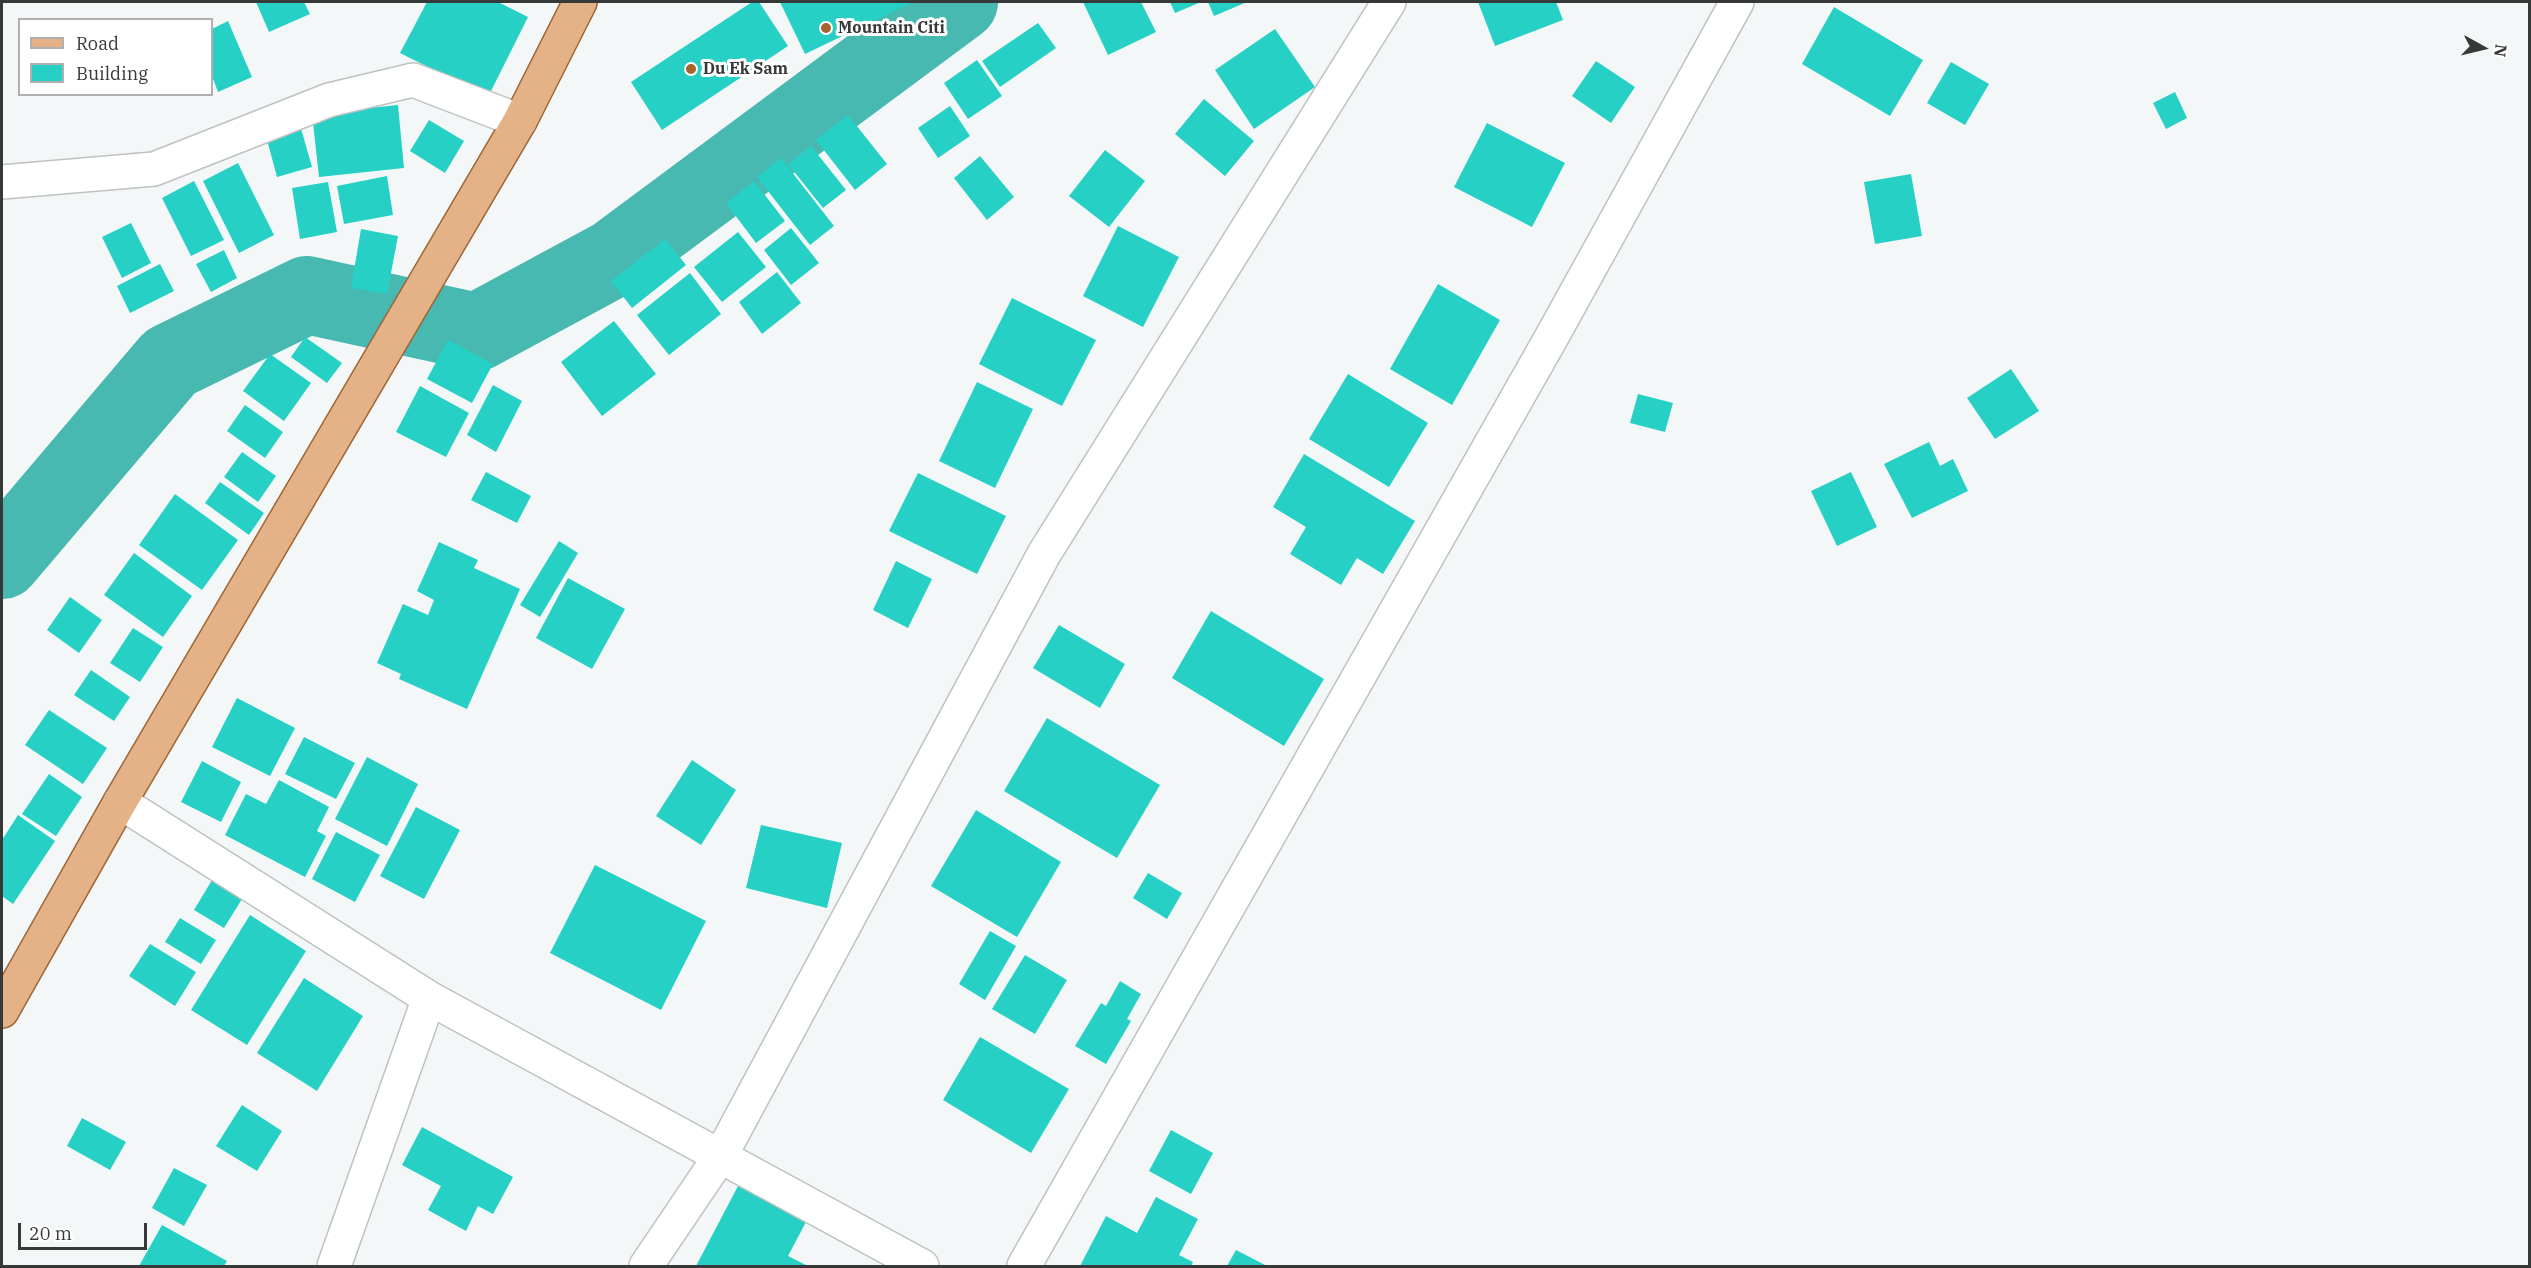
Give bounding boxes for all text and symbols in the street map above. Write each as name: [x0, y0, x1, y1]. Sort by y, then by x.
legend: [18, 18, 213, 96]
place label: Mountain Citi: [838, 18, 945, 38]
north arrow: [2453, 18, 2513, 78]
marker: Mountain Citi: [819, 21, 833, 35]
text: Road: [76, 32, 119, 55]
text: N: [2490, 43, 2512, 58]
place label: Du Ek Sam: [703, 59, 788, 79]
text: Building: [76, 62, 148, 85]
marker: Du Ek Sam: [684, 62, 698, 76]
scale bar: [21, 1211, 150, 1249]
text: 20 m: [29, 1222, 72, 1245]

